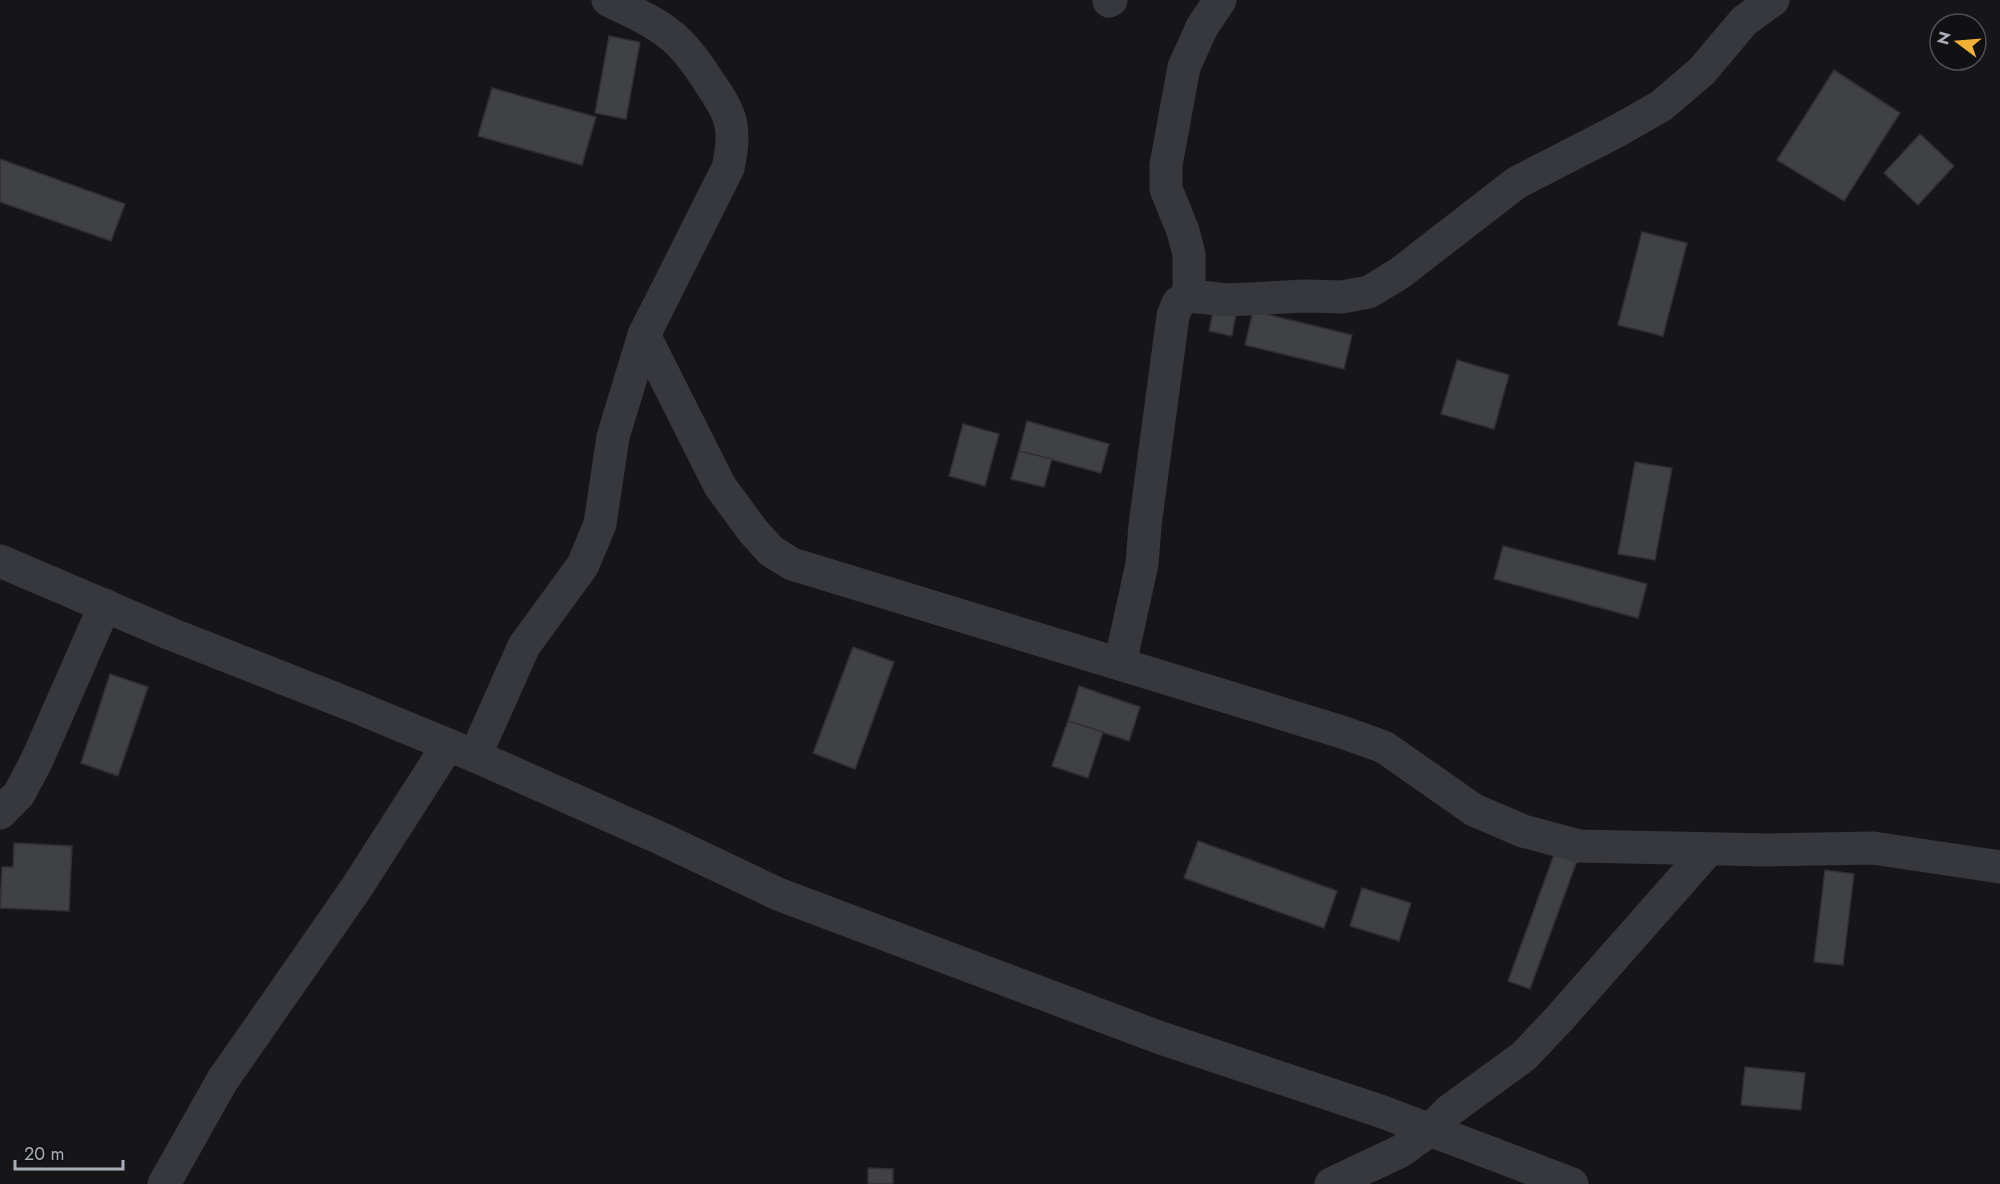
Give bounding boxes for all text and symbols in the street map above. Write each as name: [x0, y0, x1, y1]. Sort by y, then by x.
north arrow: [1928, 12, 1988, 72]
text: N: [1931, 29, 1957, 47]
scale bar: [15, 1133, 123, 1171]
text: 20 m: [24, 1141, 64, 1167]

